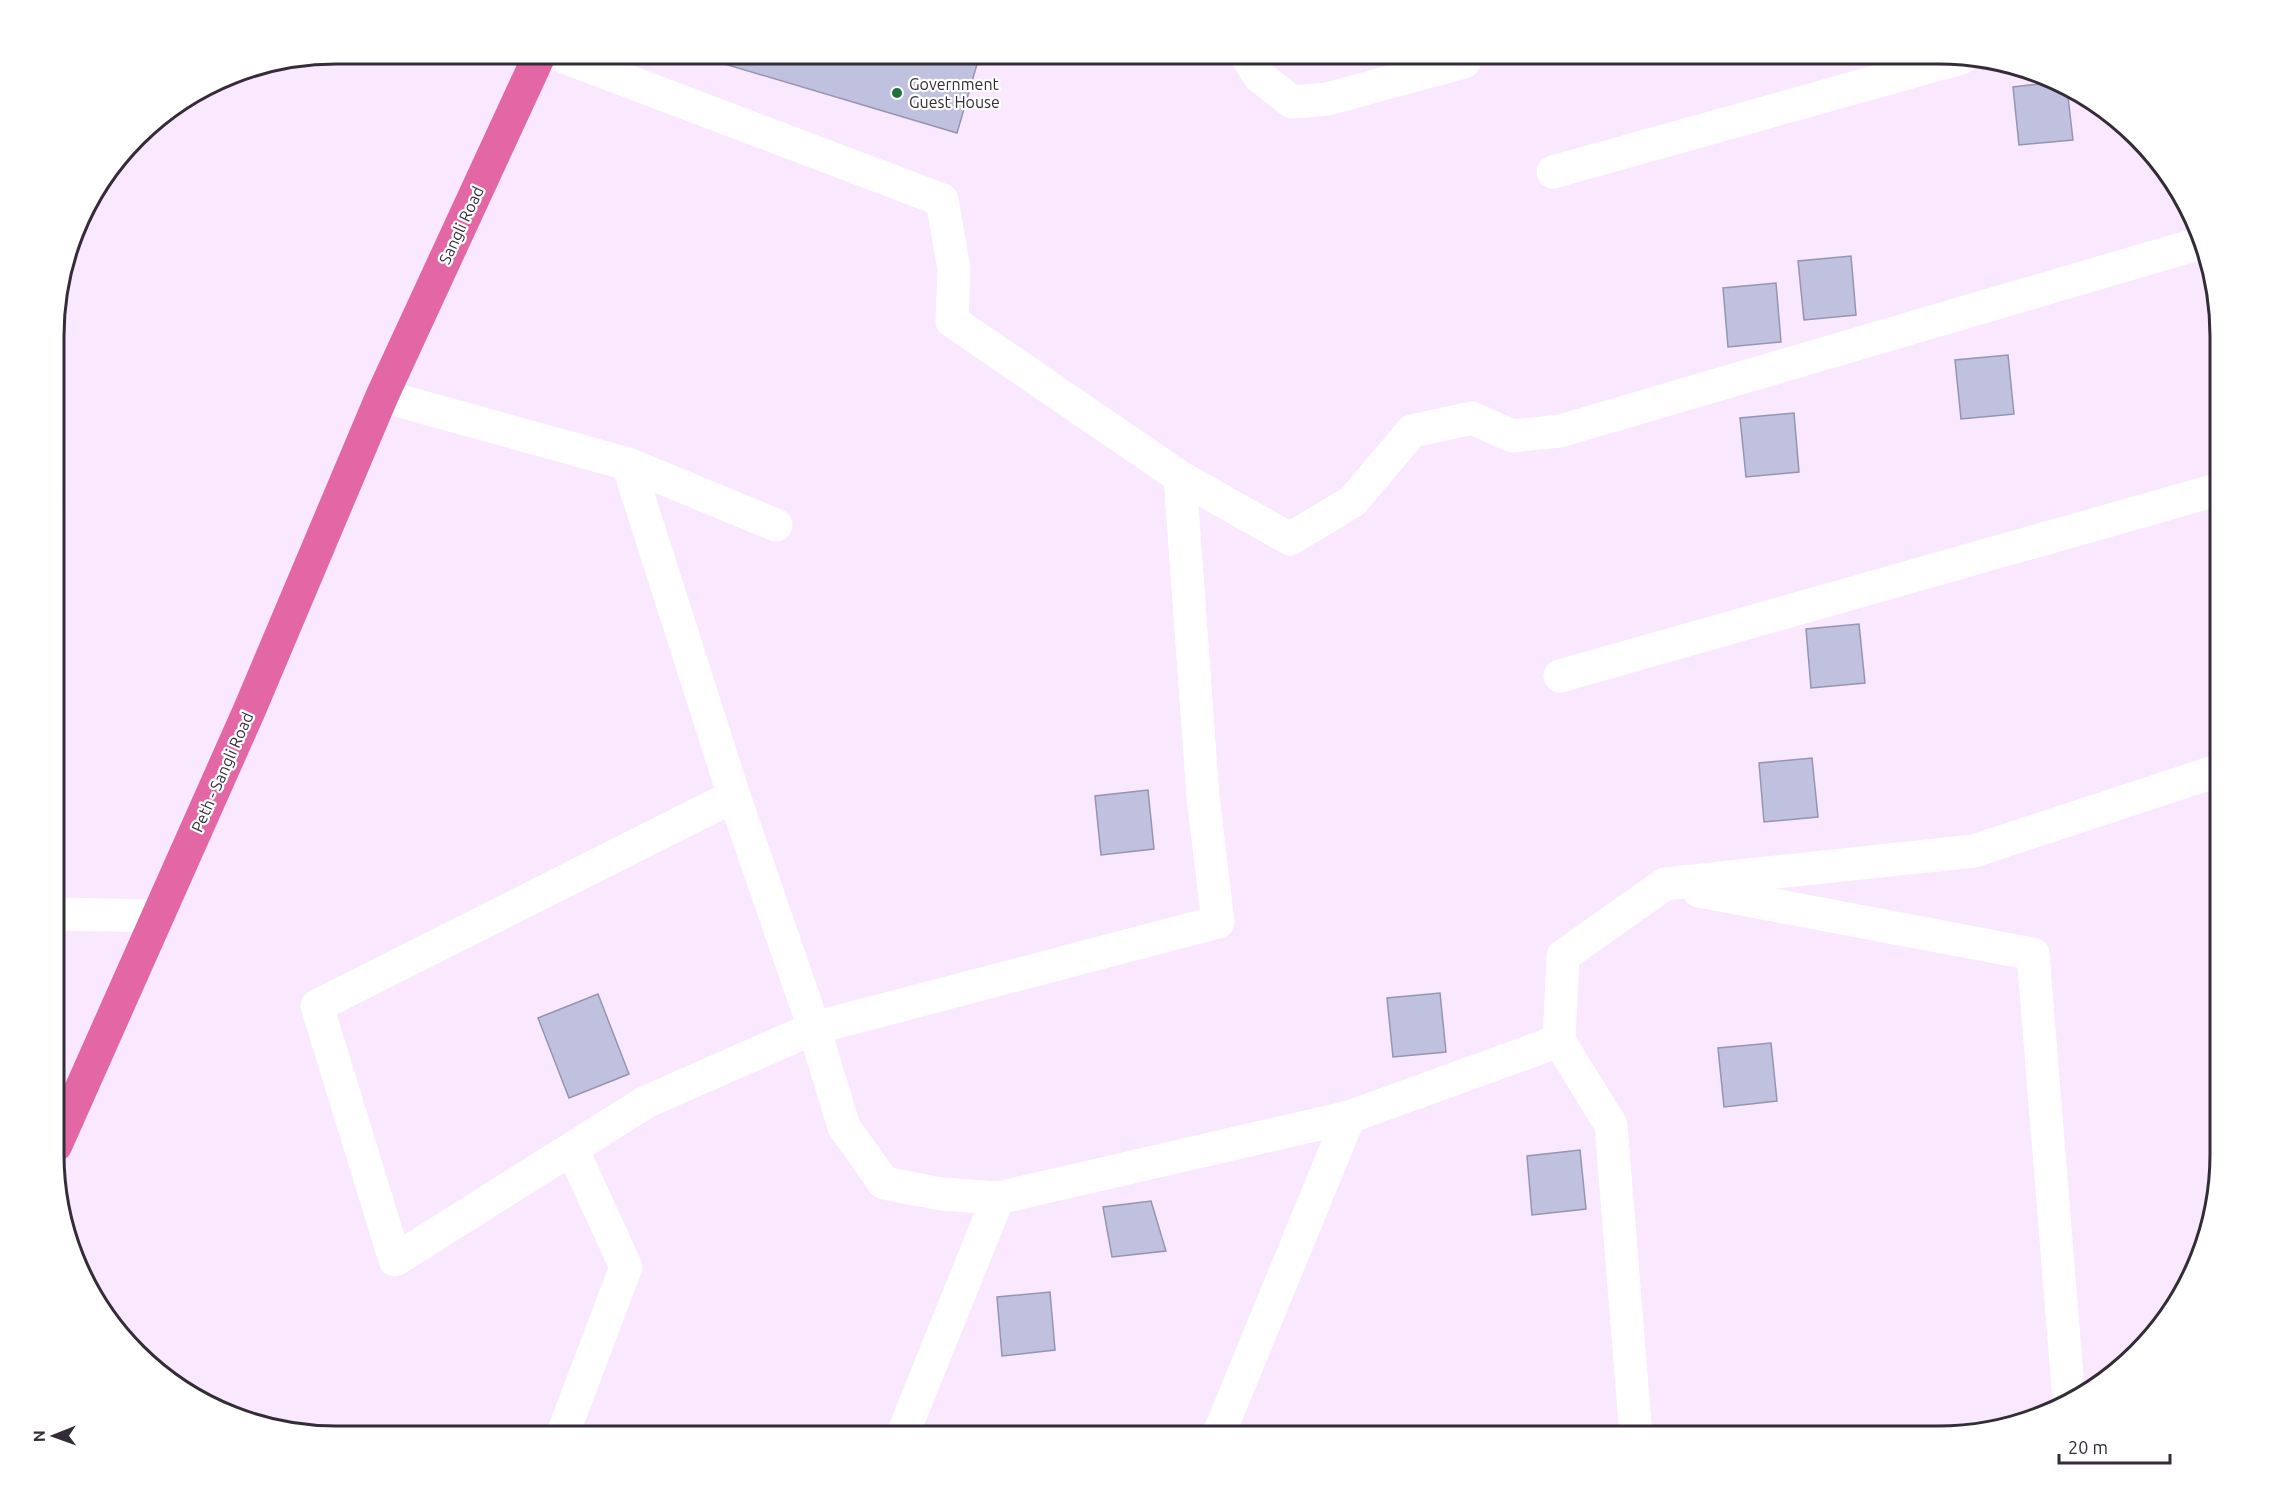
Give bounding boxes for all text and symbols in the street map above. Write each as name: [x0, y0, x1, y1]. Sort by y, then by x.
place label: Government Guest House: [909, 75, 1000, 111]
marker: Government Guest House: [890, 86, 904, 100]
street label: Sangli Road: [435, 183, 487, 267]
street label: Peth - Sangli Road: [188, 709, 256, 835]
north arrow: [24, 1406, 84, 1466]
scale bar: [2059, 1427, 2170, 1465]
text: N: [30, 1430, 48, 1442]
text: 20 m: [2068, 1437, 2108, 1457]

